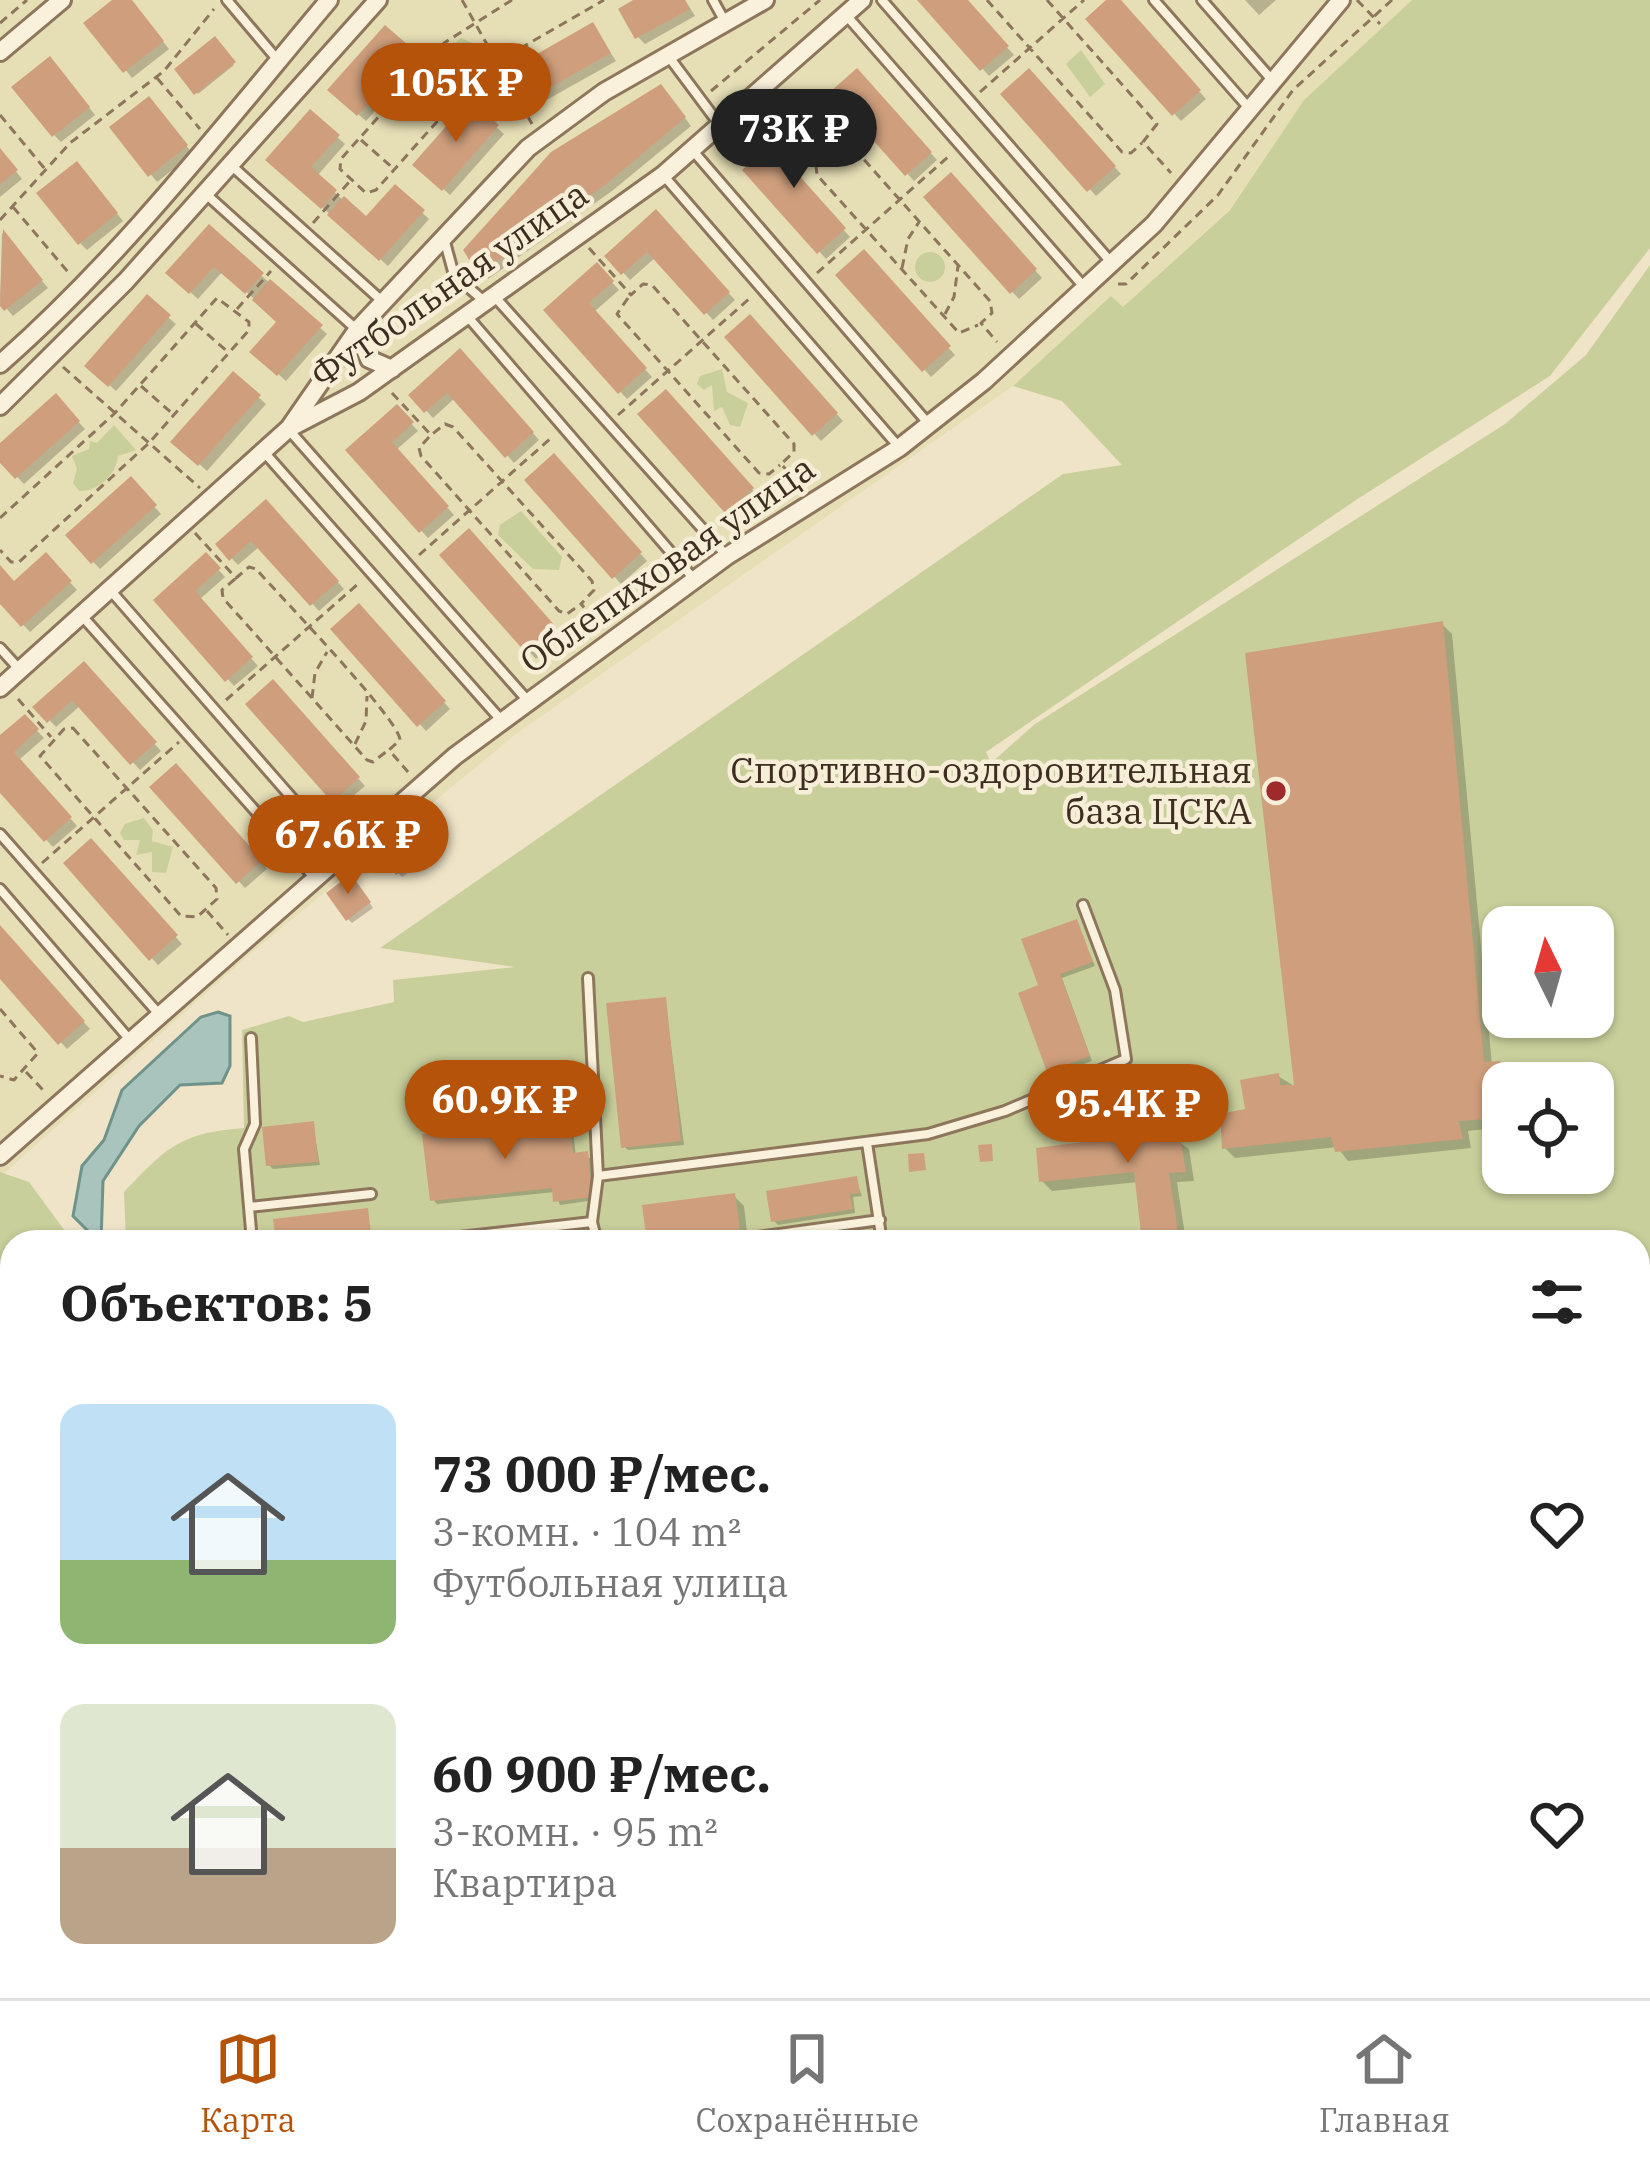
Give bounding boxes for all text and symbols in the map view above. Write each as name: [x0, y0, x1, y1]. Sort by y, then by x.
pin: 105K ₽: [358, 43, 554, 145]
text: 105K ₽: [388, 56, 524, 107]
pin: 73K ₽: [710, 89, 878, 191]
text: 73K ₽: [738, 102, 850, 153]
street label: Футбольная улица: [300, 170, 597, 397]
street label: Облепиховая улица: [510, 444, 823, 683]
place label: Спортивно-оздоровительная база ЦСКА: [730, 746, 1252, 834]
marker: Спортивно-оздоровительная база ЦСКА: [1263, 778, 1289, 804]
pin: 67.6K ₽: [237, 795, 459, 897]
text: 67.6K ₽: [275, 808, 421, 859]
north arrow: [1482, 906, 1614, 1038]
map controls: [1482, 906, 1614, 1194]
pin: 60.9K ₽: [394, 1060, 616, 1162]
button: locate: [1482, 1062, 1614, 1194]
pin: 95.4K ₽: [1017, 1064, 1239, 1166]
text: 60.9K ₽: [432, 1073, 578, 1124]
text: 95.4K ₽: [1055, 1077, 1201, 1128]
text: Объектов: 5: [60, 1269, 373, 1335]
icon: filters: [1524, 1269, 1590, 1335]
text: 73 000 ₽/мес.: [432, 1440, 771, 1506]
icon: home: [156, 1452, 300, 1596]
icon: heart: [1524, 1491, 1590, 1557]
text: 3-комн. · 104 m²: [432, 1506, 741, 1557]
text: Футбольная улица: [432, 1557, 788, 1608]
text: 60 900 ₽/мес.: [432, 1740, 771, 1806]
icon: home: [156, 1752, 300, 1896]
icon: heart: [1524, 1791, 1590, 1857]
text: 3-комн. · 95 m²: [432, 1806, 718, 1857]
text: Квартира: [432, 1857, 618, 1908]
tab: Карта: [200, 2026, 296, 2141]
tab: Сохранённые: [695, 2026, 919, 2141]
tab: Главная: [1319, 2026, 1450, 2141]

